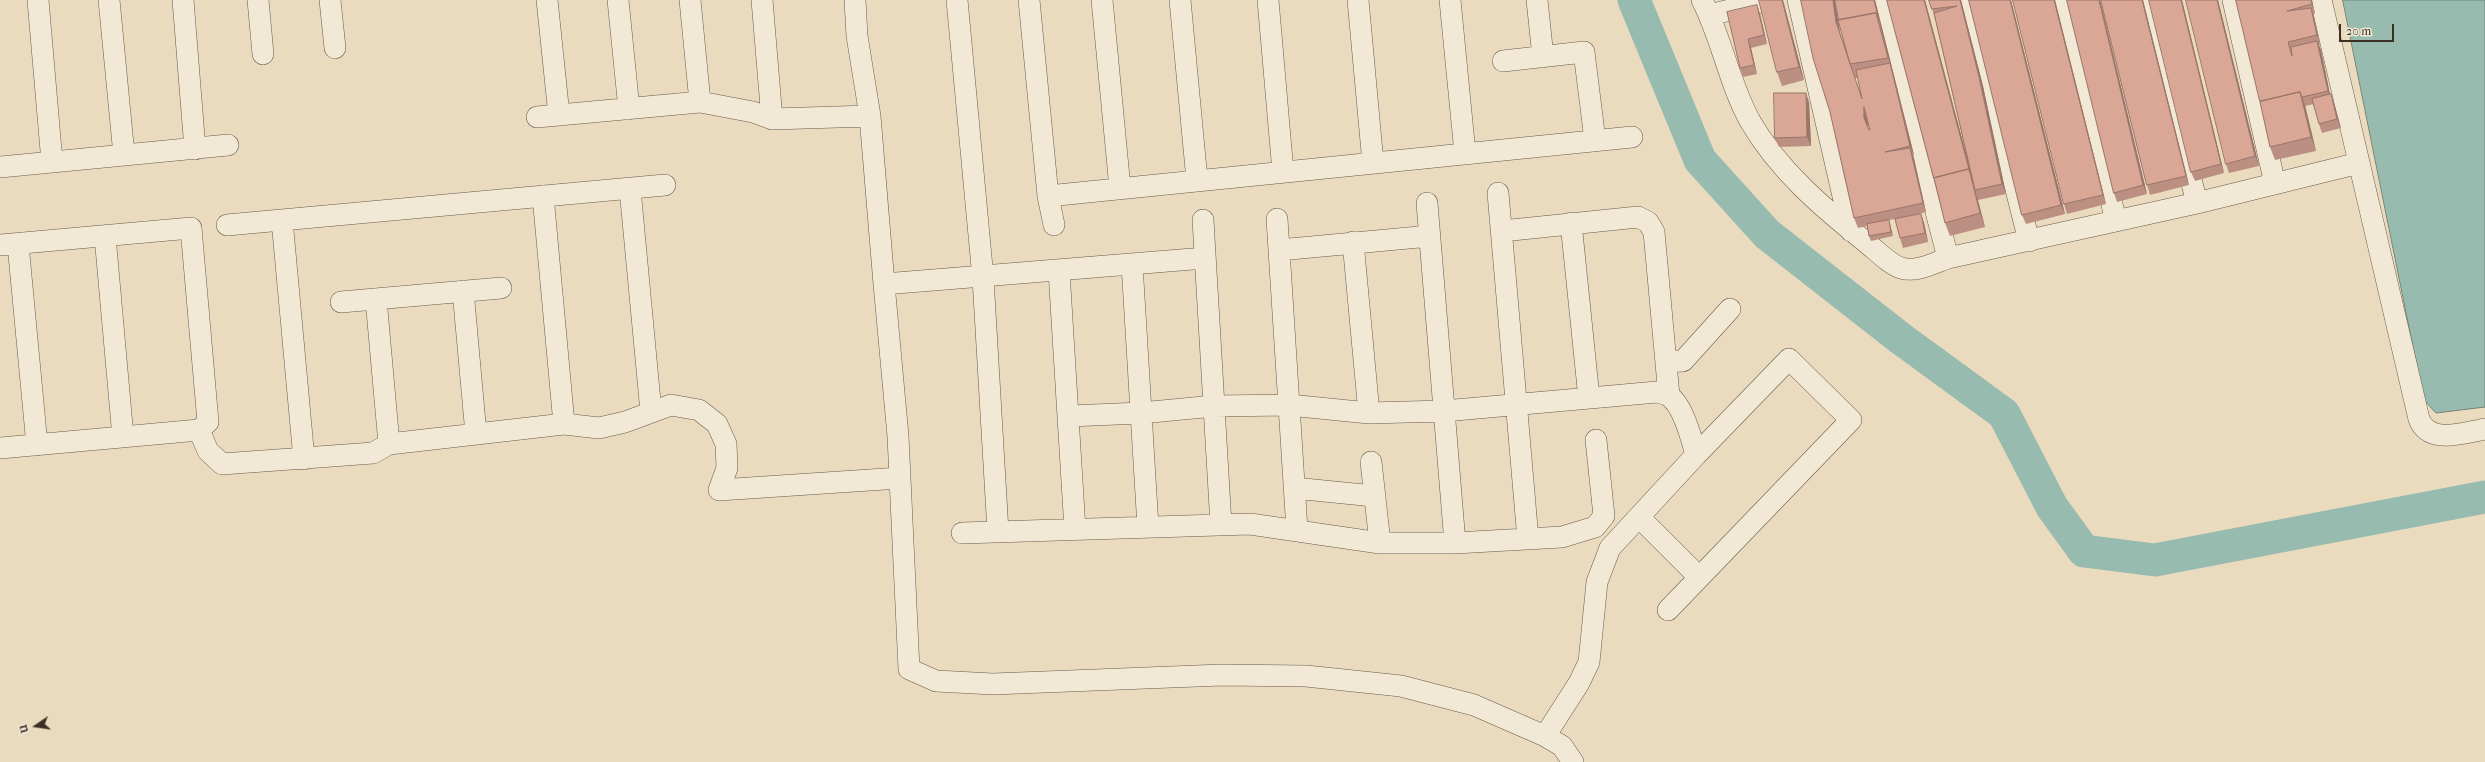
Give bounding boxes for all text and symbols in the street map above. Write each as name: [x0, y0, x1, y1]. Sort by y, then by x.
scale bar: [2341, 16, 2396, 42]
text: 20 m: [2346, 24, 2371, 38]
north arrow: [16, 706, 56, 746]
text: U: [17, 723, 31, 734]

